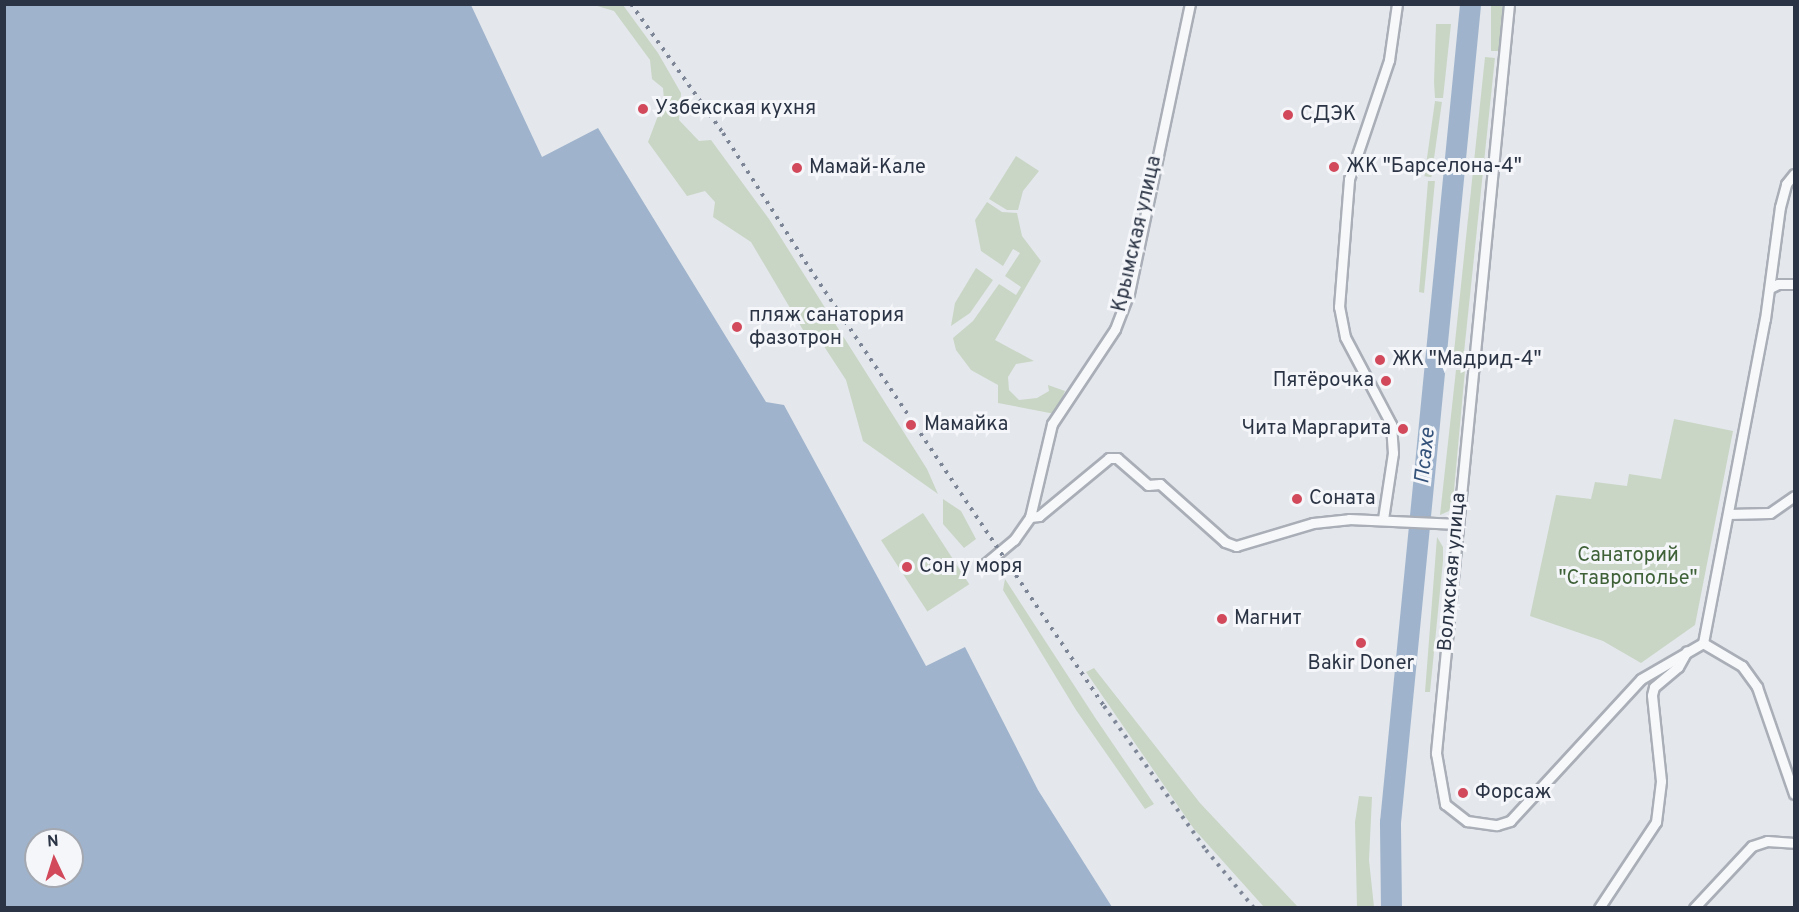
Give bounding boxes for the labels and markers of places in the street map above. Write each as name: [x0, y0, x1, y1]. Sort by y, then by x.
place label: Узбекская кухня: [655, 97, 816, 121]
marker: Узбекская кухня: [636, 102, 650, 116]
place label: СДЭК: [1300, 103, 1356, 127]
marker: СДЭК: [1281, 108, 1295, 122]
place label: ЖК "Барселона-4": [1346, 155, 1522, 179]
place label: Мамай-Кале: [809, 156, 926, 180]
marker: ЖК "Барселона-4": [1327, 160, 1341, 174]
marker: Мамай-Кале: [790, 161, 804, 175]
place label: пляж санатория фазотрон: [749, 304, 904, 351]
marker: пляж санатория фазотрон: [730, 320, 744, 334]
place label: ЖК "Мадрид-4": [1392, 348, 1541, 372]
marker: ЖК "Мадрид-4": [1373, 353, 1387, 367]
place label: Пятёрочка: [1273, 369, 1374, 393]
marker: Пятёрочка: [1379, 374, 1393, 388]
place label: Мамайка: [924, 413, 1008, 437]
marker: Мамайка: [902, 416, 920, 434]
place label: Чита Маргарита: [1242, 417, 1391, 441]
marker: Чита Маргарита: [1396, 422, 1410, 436]
place label: Соната: [1309, 487, 1376, 511]
marker: Соната: [1290, 492, 1304, 506]
place label: Сон у моря: [919, 555, 1022, 579]
marker: Сон у моря: [900, 560, 914, 574]
place label: Магнит: [1234, 607, 1302, 631]
marker: Магнит: [1215, 612, 1229, 626]
marker: Bakir Doner: [1354, 636, 1368, 650]
place label: Bakir Doner: [1308, 652, 1414, 676]
place label: Форсаж: [1475, 781, 1551, 805]
marker: Форсаж: [1456, 786, 1470, 800]

